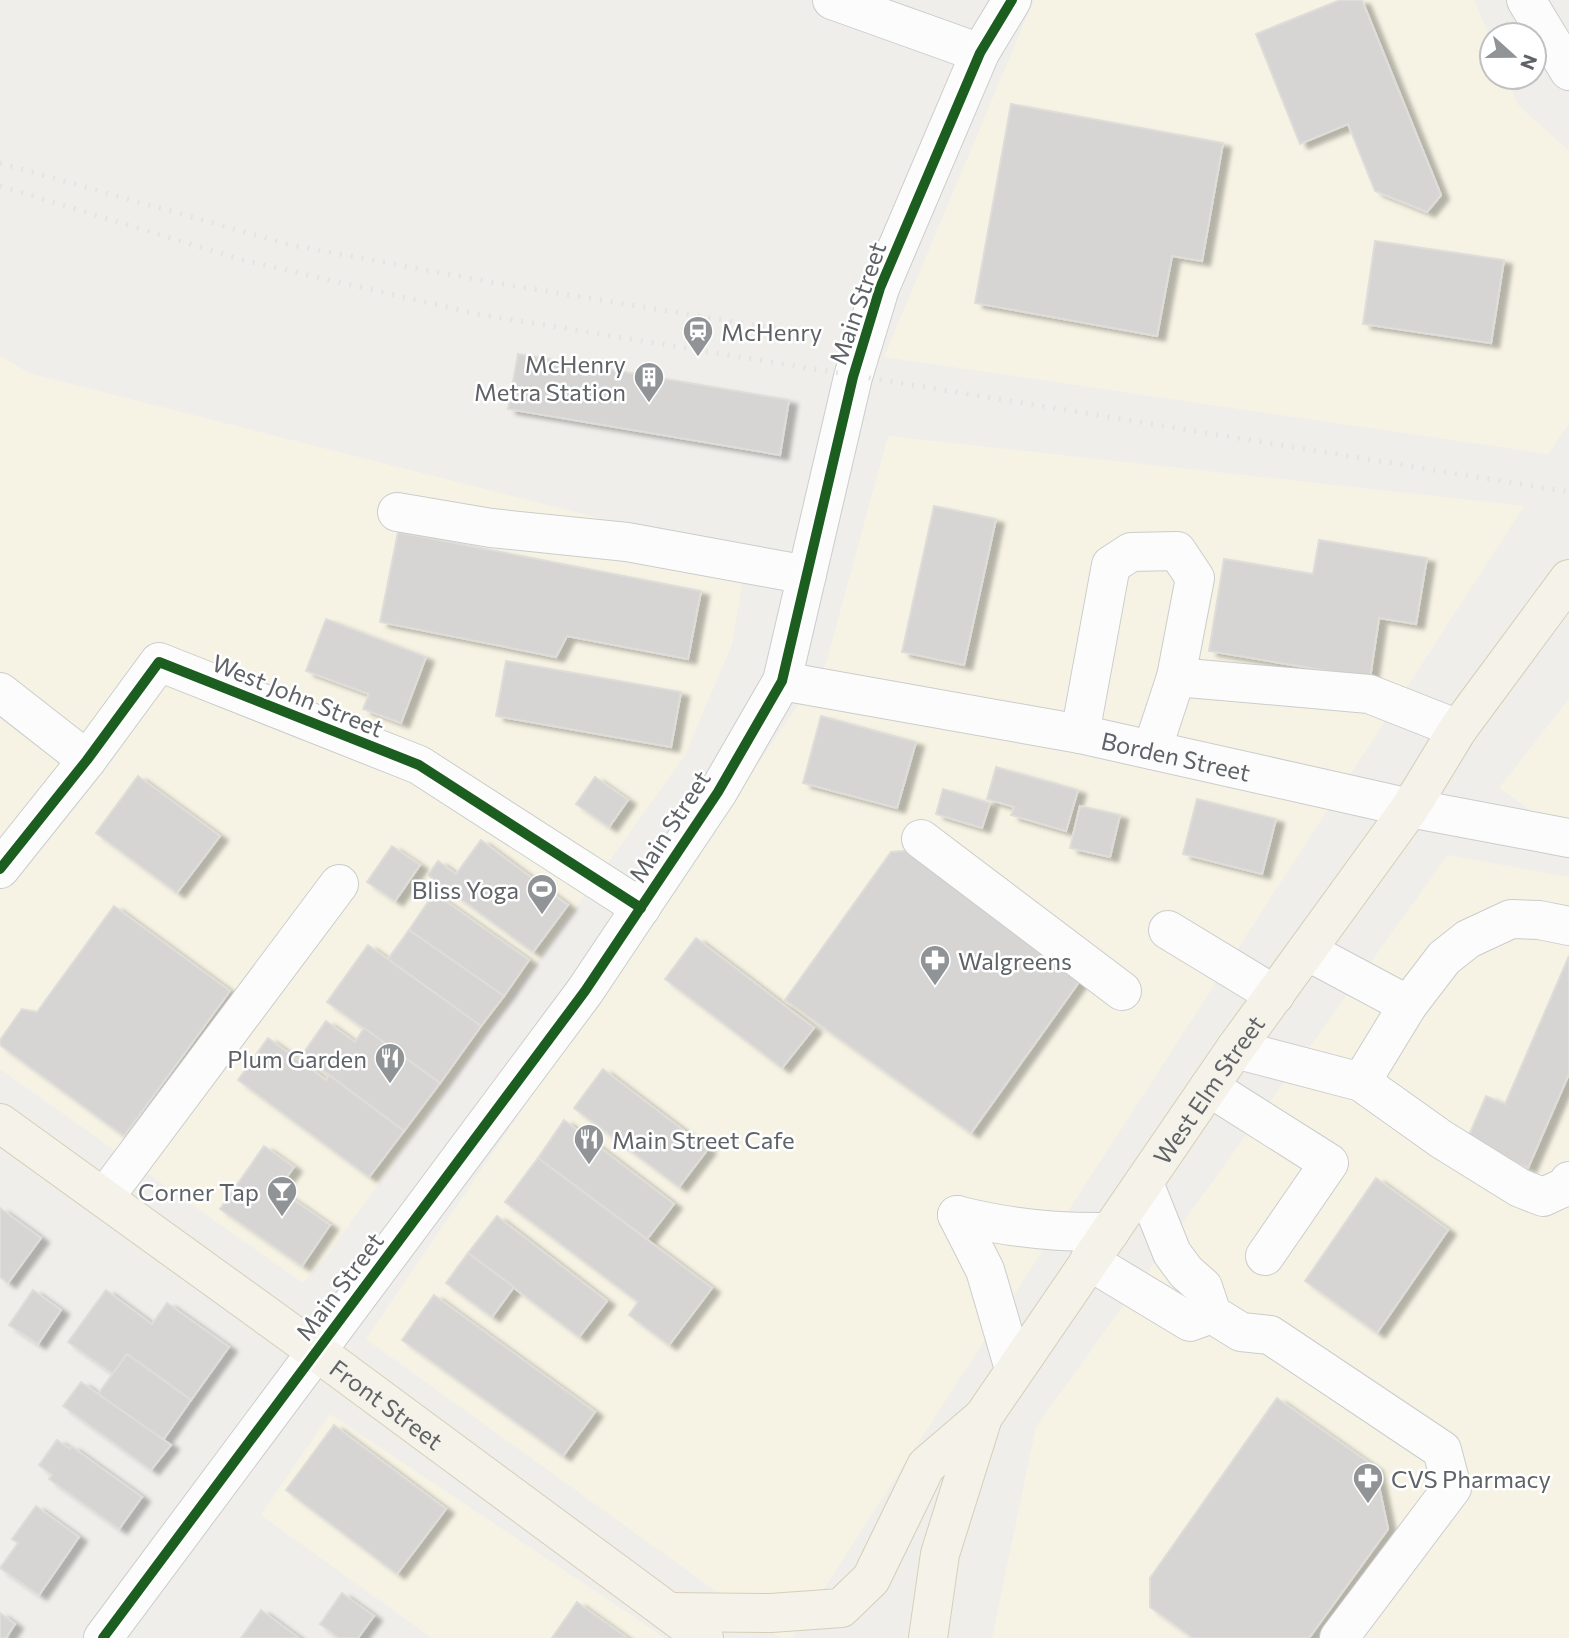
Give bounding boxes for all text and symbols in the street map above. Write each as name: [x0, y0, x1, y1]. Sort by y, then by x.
north arrow: [1478, 21, 1548, 91]
text: N: [1516, 51, 1543, 73]
street label: Main Street: [823, 238, 892, 368]
station icon: McHenry: [681, 314, 715, 358]
place label: McHenry: [721, 317, 822, 346]
place label: McHenry Metra Station: [474, 349, 626, 406]
building icon: McHenry Metra Station: [632, 360, 666, 404]
street label: West John Street: [208, 647, 388, 743]
street label: Borden Street: [1099, 725, 1253, 786]
street label: Main Street: [622, 764, 716, 887]
sports icon: Bliss Yoga: [525, 872, 559, 916]
place label: Bliss Yoga: [412, 875, 519, 904]
pharmacy icon: Walgreens: [918, 943, 952, 987]
place label: Walgreens: [958, 946, 1072, 975]
street label: West Elm Street: [1146, 1009, 1270, 1169]
restaurant icon: Plum Garden: [373, 1041, 407, 1085]
place label: Plum Garden: [227, 1044, 367, 1073]
restaurant icon: Main Street Cafe: [572, 1122, 606, 1166]
place label: Main Street Cafe: [612, 1125, 795, 1154]
bar icon: Corner Tap: [265, 1174, 299, 1218]
place label: Corner Tap: [138, 1177, 259, 1206]
street label: Main Street: [289, 1226, 389, 1346]
street label: Front Street: [325, 1352, 449, 1455]
pharmacy icon: CVS Pharmacy: [1351, 1461, 1385, 1505]
place label: CVS Pharmacy: [1391, 1464, 1551, 1493]

